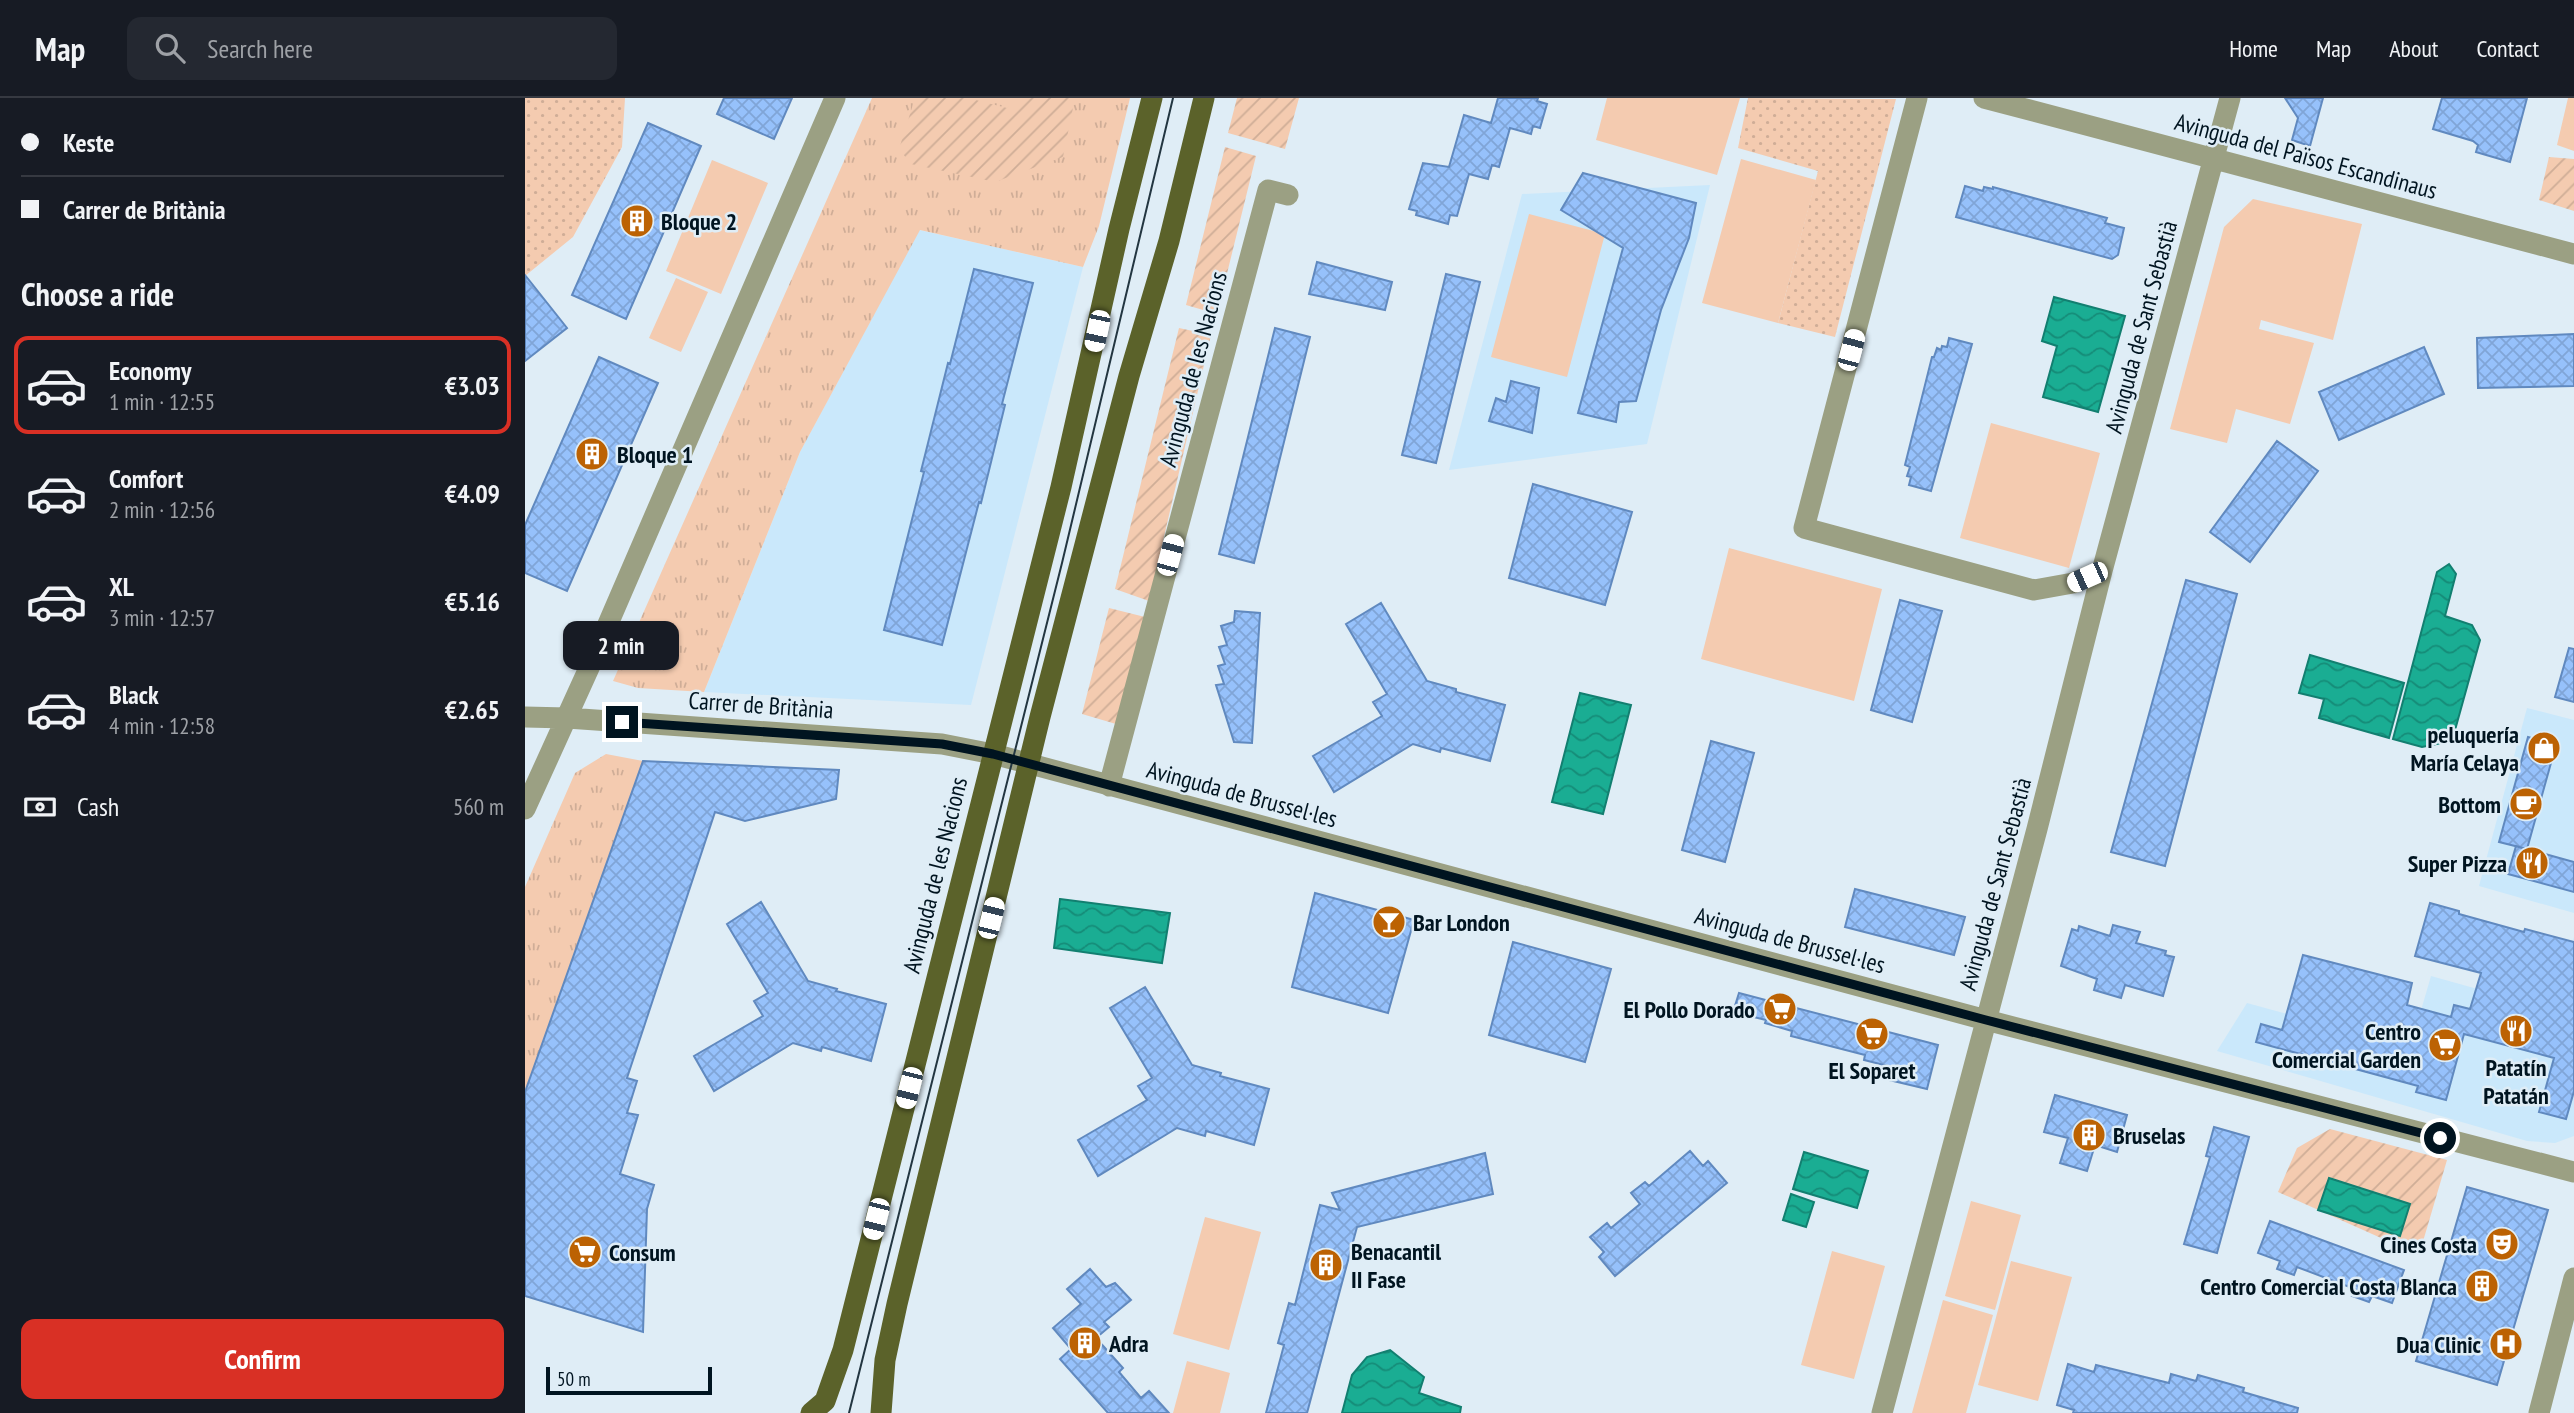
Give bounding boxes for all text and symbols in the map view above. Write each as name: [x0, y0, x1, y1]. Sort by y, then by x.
search box: [127, 17, 617, 80]
text: Map: [35, 27, 85, 70]
icon: search: [151, 29, 189, 67]
text: Search here: [207, 32, 313, 65]
text: Home: [2229, 33, 2278, 64]
text: Map: [2316, 33, 2351, 64]
text: About: [2389, 33, 2438, 64]
text: Contact: [2476, 33, 2539, 64]
street label: Avinguda del Països Escandinaus: [2171, 106, 2441, 206]
text: Keste: [63, 126, 114, 159]
text: Carrer de Britània: [63, 193, 226, 226]
building icon: Bloque 2: [618, 202, 656, 240]
place label: Bloque 2: [661, 206, 737, 237]
street label: Avinguda de Sant Sebastià: [2098, 217, 2184, 437]
street label: Avinguda de les Nacions: [1152, 268, 1234, 470]
text: Choose a ride: [21, 273, 174, 315]
car: [1083, 308, 1112, 354]
car: [1836, 327, 1867, 373]
icon: car: [25, 354, 88, 417]
text: Economy: [109, 354, 191, 387]
text: €3.03: [445, 369, 500, 402]
text: 1 min · 12:55: [109, 387, 215, 416]
building icon: Bloque 1: [573, 435, 611, 473]
place label: Bloque 1: [617, 439, 693, 470]
icon: car: [25, 462, 88, 525]
text: Comfort: [109, 462, 183, 495]
text: €4.09: [445, 477, 500, 510]
text: 2 min · 12:56: [109, 495, 215, 524]
car: [1155, 532, 1186, 578]
car: [2064, 559, 2111, 595]
icon: car: [25, 570, 88, 633]
text: XL: [109, 570, 134, 603]
text: €5.16: [445, 585, 500, 618]
text: 3 min · 12:57: [109, 603, 215, 632]
callout: 2 min: [564, 620, 680, 670]
text: 2 min: [598, 631, 644, 660]
icon: car: [25, 678, 88, 741]
text: Black: [109, 678, 159, 711]
street label: Carrer de Britània: [688, 684, 834, 726]
text: €2.65: [445, 693, 500, 726]
route end: [606, 706, 638, 738]
text: 4 min · 12:58: [109, 711, 215, 740]
place label: peluquería María Celaya: [2410, 719, 2519, 778]
shop icon: peluquería María Celaya: [2525, 729, 2563, 767]
street label: Avinguda de Brussel·les: [1143, 754, 1341, 834]
street label: Avinguda de les Nacions: [896, 774, 974, 976]
street label: Avinguda de Sant Sebastià: [1952, 774, 2038, 994]
cafe icon: Bottom: [2507, 785, 2545, 823]
icon: cash: [21, 788, 59, 826]
place label: Bottom: [2438, 789, 2501, 820]
text: Cash: [77, 790, 119, 823]
text: 560 m: [453, 792, 504, 821]
restaurant icon: Super Pizza: [2513, 844, 2551, 882]
place label: Super Pizza: [2408, 848, 2507, 879]
car: [976, 895, 1007, 941]
street label: Avinguda de Brussel·les: [1691, 900, 1889, 980]
bar icon: Bar London: [1370, 903, 1408, 941]
place label: Bar London: [1413, 907, 1510, 938]
supermarket icon: El Pollo Dorado: [1761, 990, 1799, 1028]
place label: El Pollo Dorado: [1623, 994, 1755, 1025]
restaurant icon: Patatín Patatán: [2497, 1012, 2535, 1050]
supermarket icon: El Soparet: [1853, 1015, 1891, 1053]
place label: Centro Comercial Garden: [2272, 1016, 2421, 1075]
supermarket icon: Centro Comercial Garden: [2426, 1026, 2464, 1064]
place label: Patatín Patatán: [2483, 1052, 2549, 1111]
place label: El Soparet: [1828, 1055, 1916, 1086]
car: [894, 1065, 925, 1111]
building icon: Bruselas: [2070, 1116, 2108, 1154]
place label: Bruselas: [2113, 1120, 2185, 1151]
route start: [2424, 1122, 2456, 1154]
car: [861, 1196, 892, 1242]
theatre icon: Cines Costa: [2483, 1225, 2521, 1263]
place label: Cines Costa: [2380, 1229, 2477, 1260]
supermarket icon: Consum: [566, 1233, 604, 1271]
place label: Benacantil II Fase: [1351, 1236, 1441, 1295]
place label: Consum: [609, 1237, 676, 1268]
building icon: Benacantil II Fase: [1307, 1246, 1345, 1284]
building icon: Centro Comercial Costa Blanca: [2463, 1267, 2501, 1305]
place label: Centro Comercial Costa Blanca: [2200, 1271, 2457, 1302]
button: Confirm: [21, 1319, 504, 1399]
building icon: Adra: [1066, 1324, 1104, 1362]
hospital icon: Dua Clinic: [2487, 1325, 2525, 1363]
place label: Adra: [1108, 1328, 1149, 1359]
place label: Dua Clinic: [2396, 1329, 2482, 1360]
scale bar: [546, 1364, 712, 1396]
text: 50 m: [557, 1367, 591, 1391]

